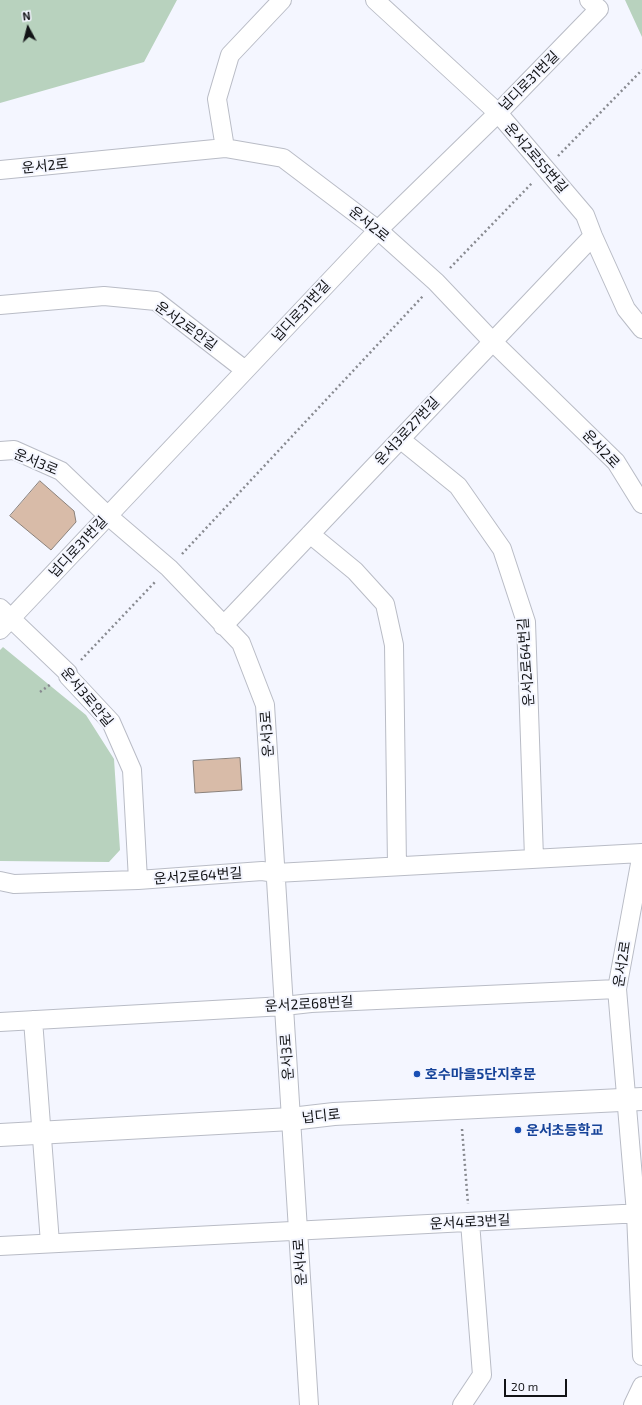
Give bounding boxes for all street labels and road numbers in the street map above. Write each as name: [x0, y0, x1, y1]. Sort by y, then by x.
street label: 넙디로31번길: [496, 48, 562, 114]
street label: 운서2로55번길: [501, 120, 571, 196]
street label: 운서2로: [21, 155, 69, 177]
street label: 운서2로: [346, 203, 392, 245]
street label: 넙디로31번길: [268, 277, 334, 345]
street label: 운서2로안길: [152, 298, 220, 354]
street label: 운서3로27번길: [371, 393, 443, 469]
street label: 운서2로: [579, 426, 623, 472]
street label: 운서3로: [11, 446, 61, 478]
street label: 넙디로31번길: [45, 513, 111, 581]
street label: 운서2로64번길: [515, 617, 537, 707]
street label: 운서3로안길: [57, 664, 117, 730]
street label: 운서3로: [257, 710, 277, 758]
street label: 운서2로64번길: [153, 865, 243, 887]
street label: 운서2로: [610, 940, 634, 988]
street label: 운서2로68번길: [264, 993, 354, 1015]
street label: 운서3로: [277, 1033, 297, 1081]
street label: 넙디로: [301, 1106, 341, 1126]
street label: 운서4로3번길: [429, 1211, 511, 1233]
street label: 운서4로: [290, 1238, 310, 1286]

